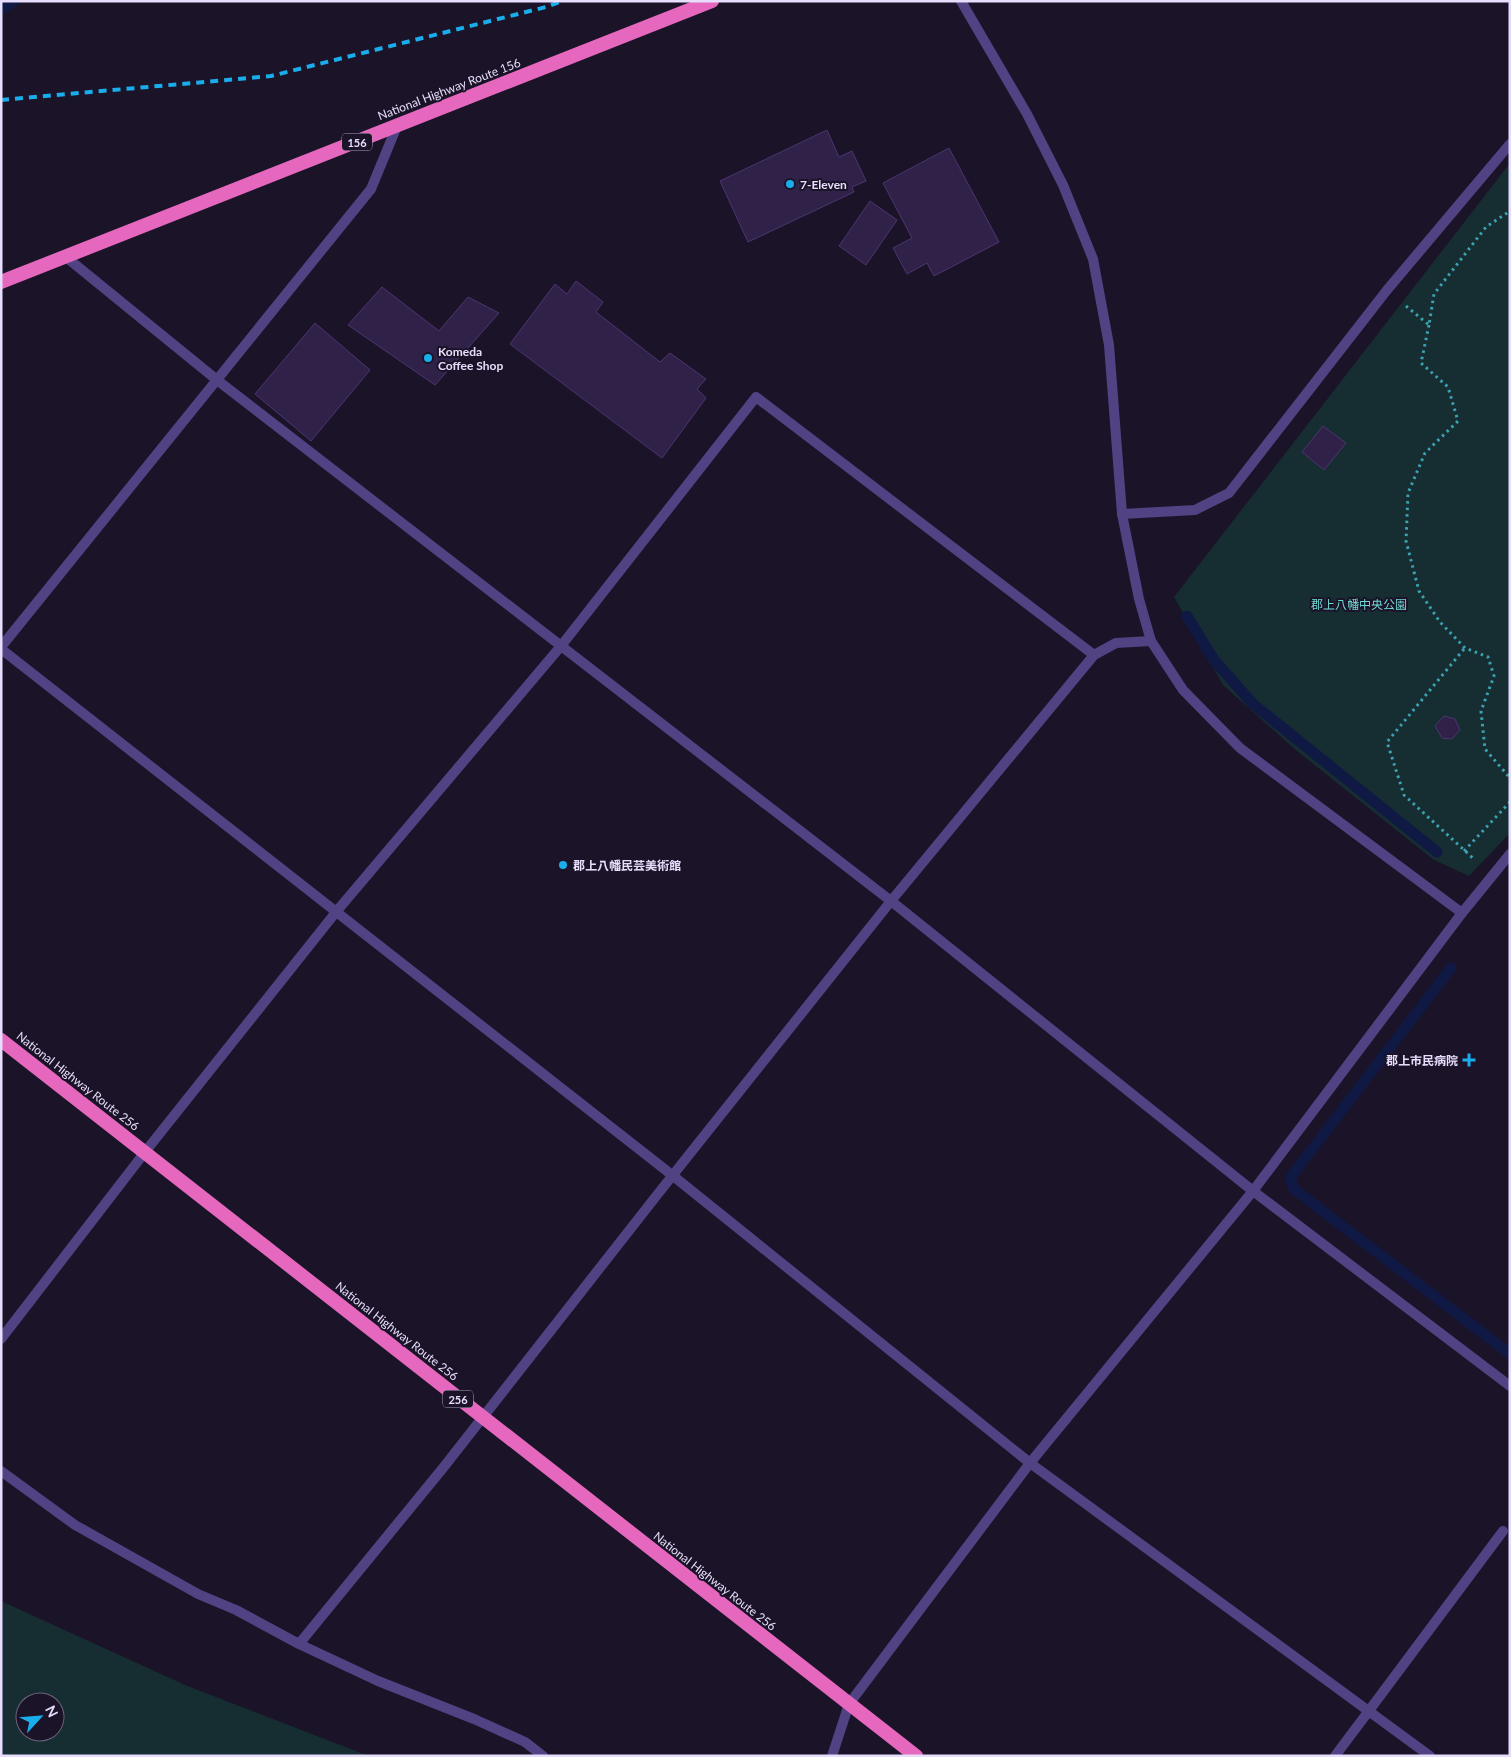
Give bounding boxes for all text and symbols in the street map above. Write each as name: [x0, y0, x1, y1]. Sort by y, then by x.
street label: National Highway Route 156: [375, 55, 523, 123]
road number: 156: [342, 134, 372, 150]
place label: 7-Eleven: [800, 177, 847, 192]
marker: 7-Eleven: [784, 178, 796, 190]
place label: Komeda Coffee Shop: [438, 344, 503, 373]
marker: Komeda Coffee Shop: [422, 352, 434, 364]
park label: 郡上八幡中央公園: [1311, 597, 1407, 612]
place label: 郡上八幡民芸美術館: [573, 858, 681, 873]
marker: 郡上八幡民芸美術館: [557, 859, 569, 871]
street label: National Highway Route 256: [14, 1028, 142, 1134]
place label: 郡上市民病院: [1386, 1053, 1458, 1068]
marker: 郡上市民病院: [1462, 1053, 1476, 1067]
street label: National Highway Route 256: [333, 1278, 461, 1384]
road number: 256: [443, 1390, 473, 1408]
street label: National Highway Route 256: [651, 1528, 779, 1634]
north arrow: [15, 1692, 65, 1742]
text: N: [42, 1703, 62, 1720]

